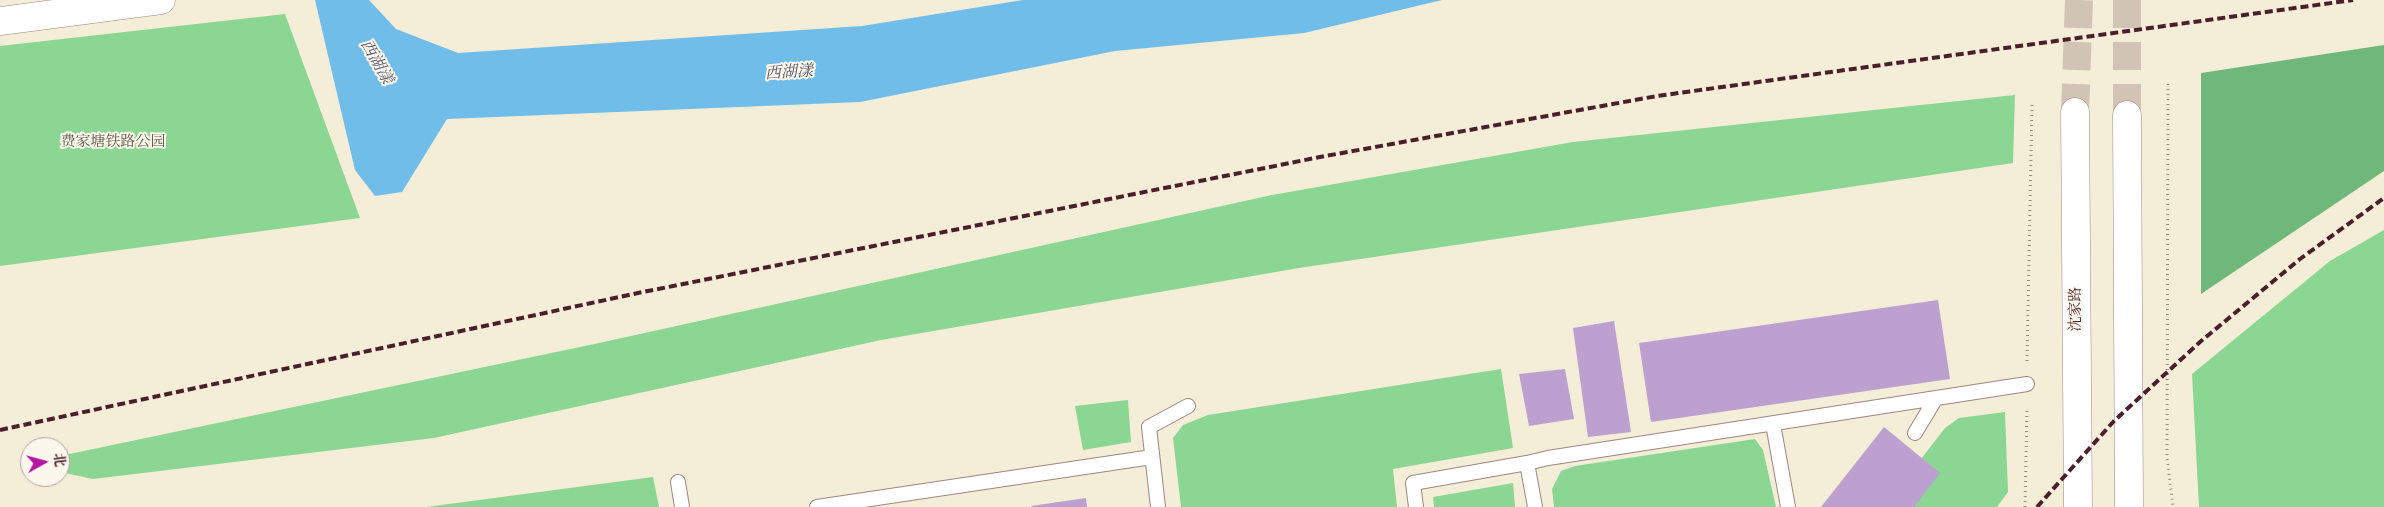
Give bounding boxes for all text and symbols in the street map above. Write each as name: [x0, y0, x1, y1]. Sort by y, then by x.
water label: 西湖漾: [356, 36, 396, 88]
water label: 西湖漾: [764, 62, 814, 84]
park label: 费家塘铁路公园: [61, 133, 165, 151]
street label: 沈家路: [2067, 287, 2085, 331]
north arrow: [20, 437, 70, 487]
text: 北: [50, 452, 69, 468]

